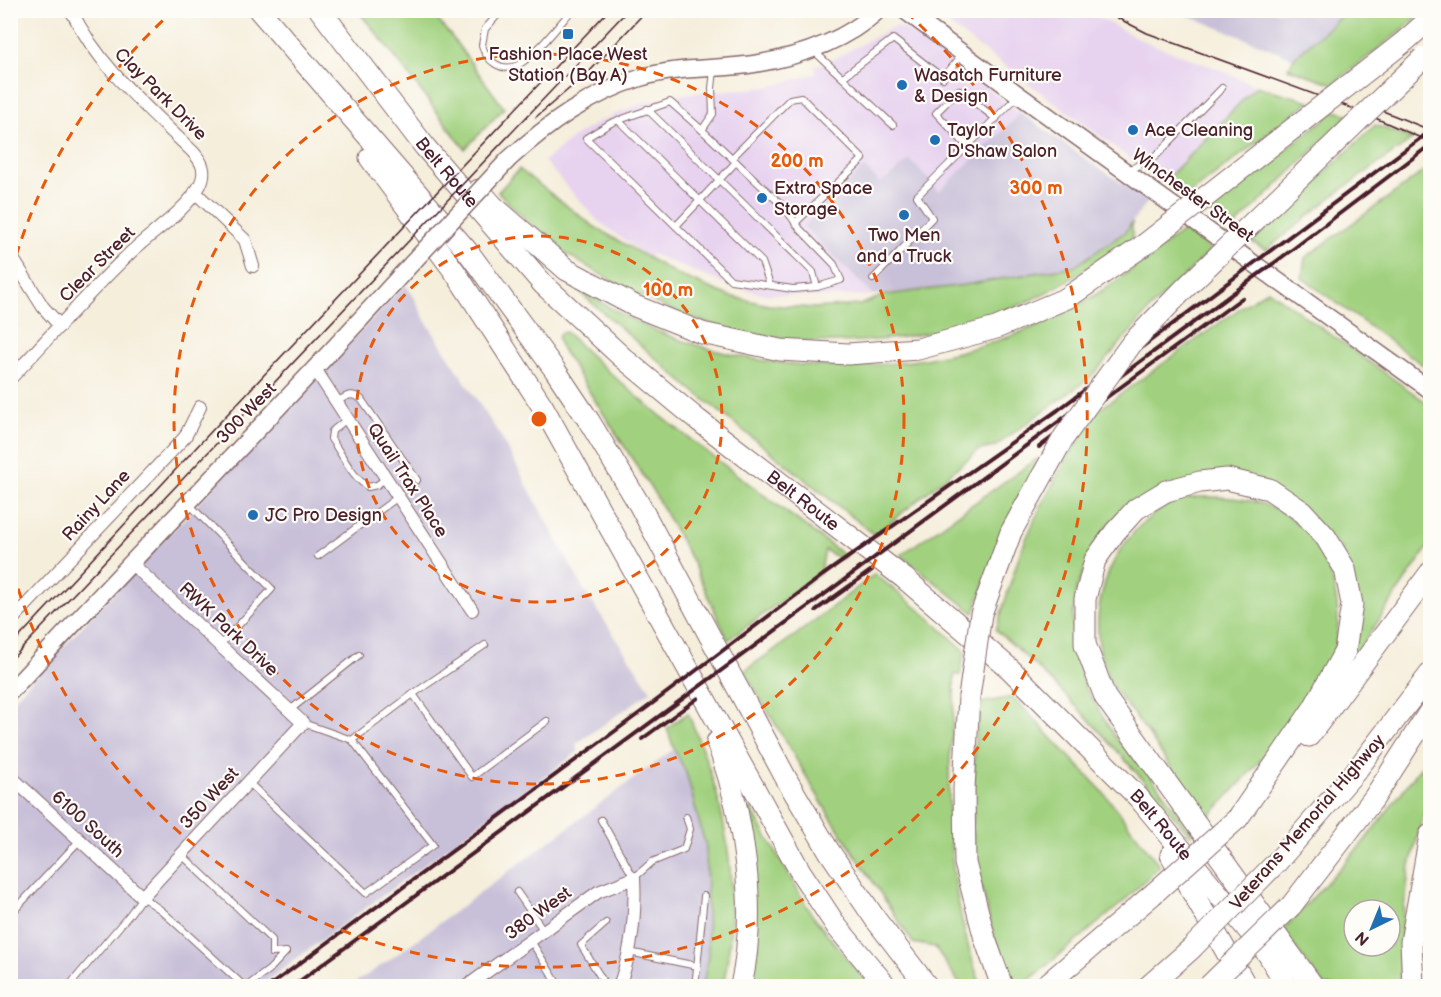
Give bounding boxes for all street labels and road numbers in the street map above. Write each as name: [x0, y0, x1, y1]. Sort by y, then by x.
street label: Clay Park Drive: [110, 44, 211, 145]
street label: Belt Route: [410, 133, 483, 212]
street label: Winchester Street: [1128, 144, 1258, 247]
street label: Clear Street: [55, 222, 140, 306]
street label: 300 West: [212, 378, 281, 448]
street label: Quail Trax Place: [363, 419, 452, 542]
street label: Rainy Lane: [58, 465, 135, 545]
street label: Belt Route: [762, 466, 843, 536]
street label: RWK Park Drive: [175, 578, 283, 681]
street label: Veterans Memorial Highway: [1226, 730, 1390, 914]
street label: 350 West: [176, 763, 243, 834]
street label: Belt Route: [1125, 785, 1196, 865]
street label: 6100 South: [47, 786, 128, 862]
street label: 380 West: [501, 882, 576, 944]

